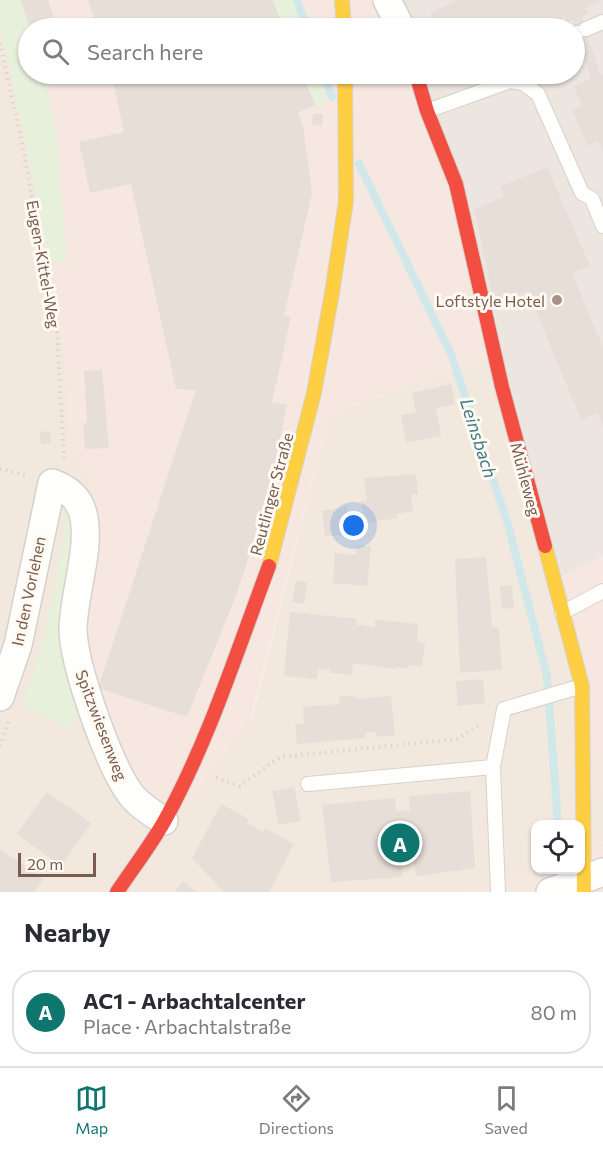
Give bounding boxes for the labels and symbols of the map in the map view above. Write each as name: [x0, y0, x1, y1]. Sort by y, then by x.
street label: Eugen-Kittel-Weg: [23, 198, 65, 330]
place label: Loftstyle Hotel: [435, 291, 545, 310]
marker: Loftstyle Hotel: [550, 293, 564, 307]
water label: Leinsbach: [456, 396, 502, 480]
street label: Reutlinger Straße: [245, 430, 297, 558]
street label: Mühleweg: [507, 440, 545, 518]
your location: [339, 511, 368, 540]
street label: In den Vorlehen: [7, 534, 49, 648]
street label: Spitzwiesenweg: [72, 667, 132, 783]
pin: A: [380, 820, 420, 866]
scale bar: [18, 850, 96, 878]

